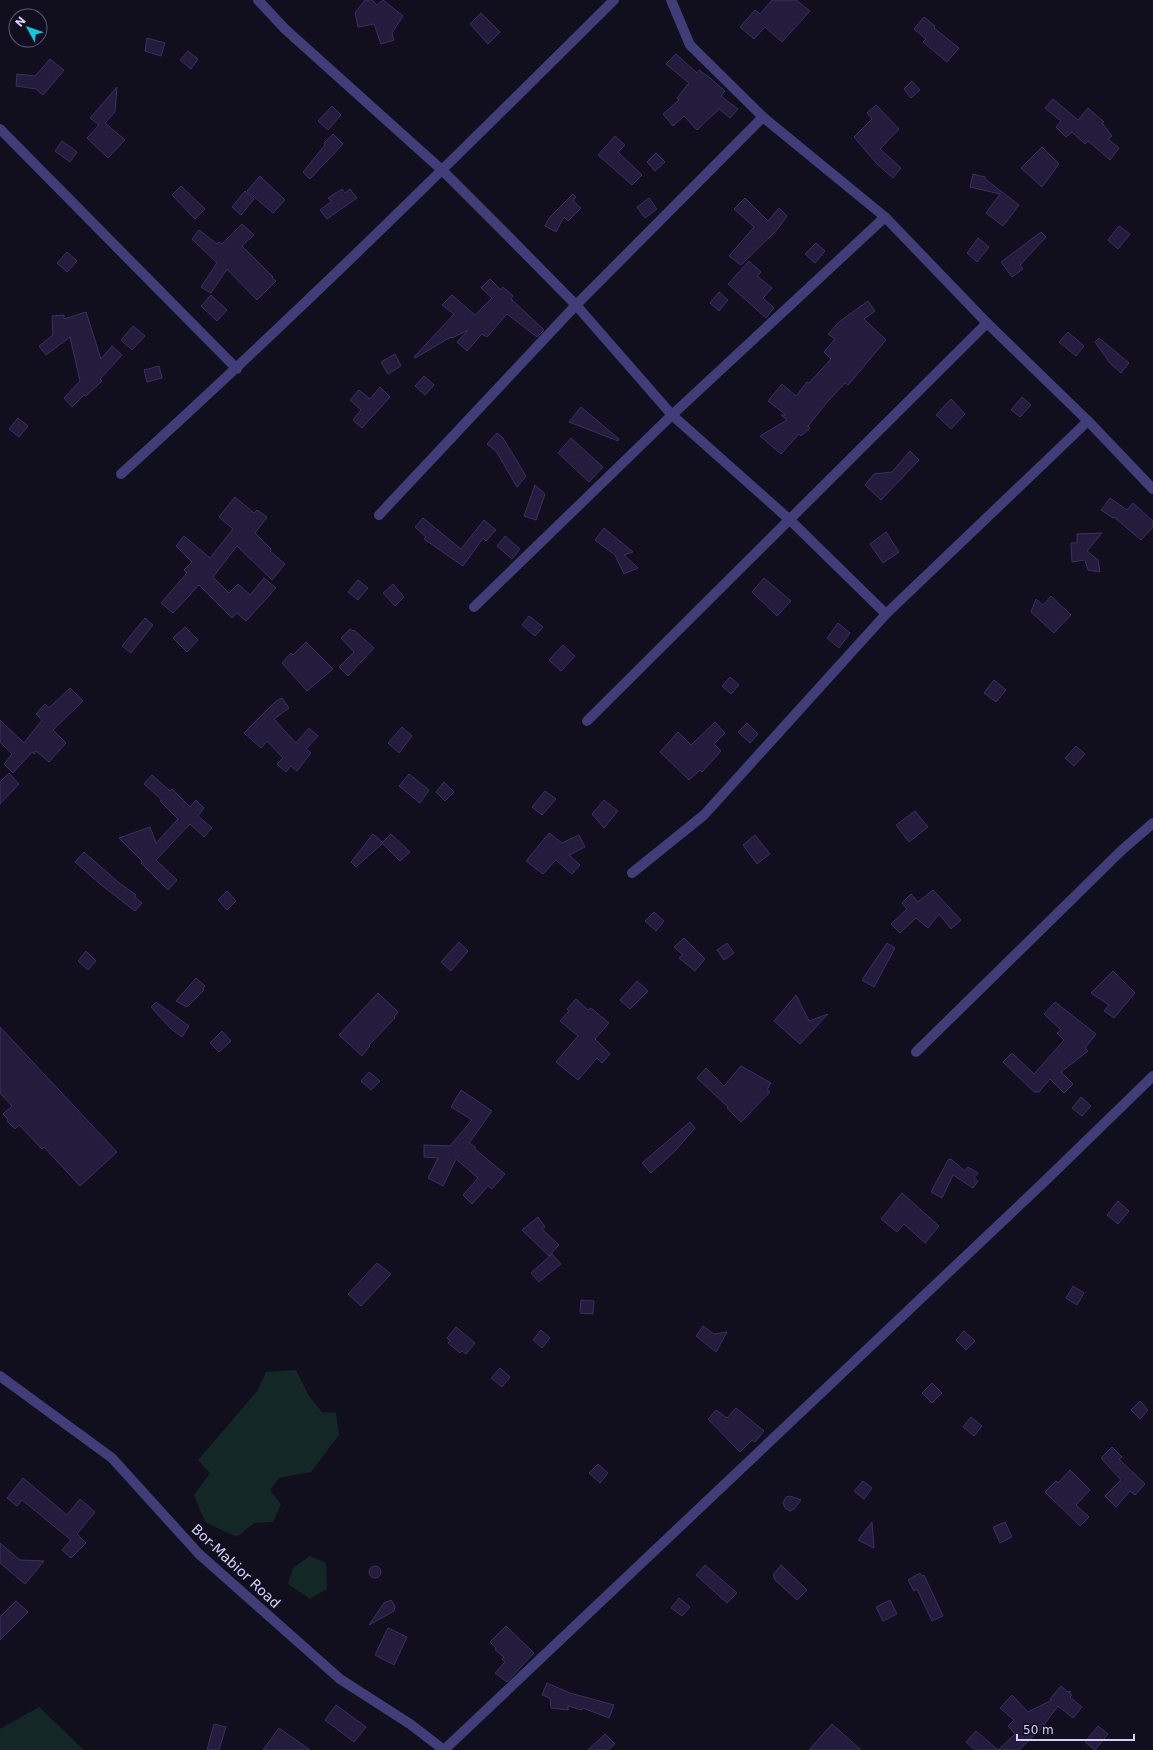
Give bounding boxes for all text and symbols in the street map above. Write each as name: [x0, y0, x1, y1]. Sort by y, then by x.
north arrow: [8, 8, 48, 48]
text: N: [13, 14, 29, 30]
street label: Bor-Mabior Road: [188, 1521, 284, 1611]
scale bar: [1017, 1716, 1134, 1742]
text: 50 m: [1023, 1723, 1054, 1737]

